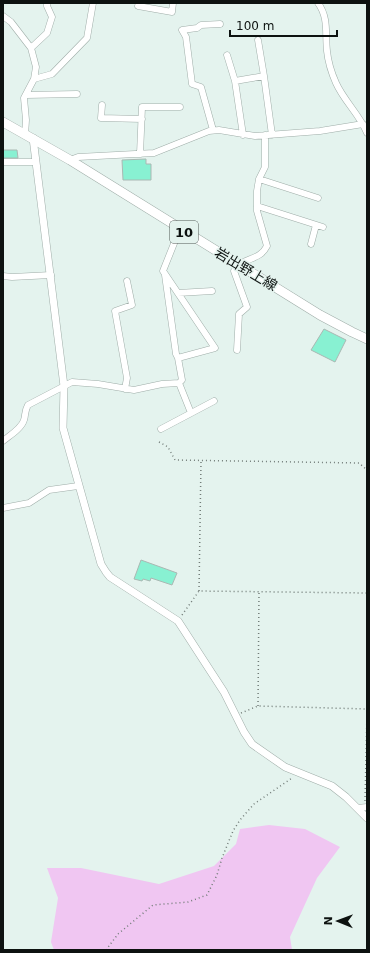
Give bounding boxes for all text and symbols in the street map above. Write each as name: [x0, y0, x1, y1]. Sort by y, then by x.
scale bar: [230, 12, 337, 38]
text: 100 m: [236, 19, 274, 33]
road number: 10: [170, 221, 198, 243]
street label: 岩出野上線: [212, 244, 280, 294]
north arrow: [318, 901, 358, 941]
text: N: [322, 916, 335, 926]

